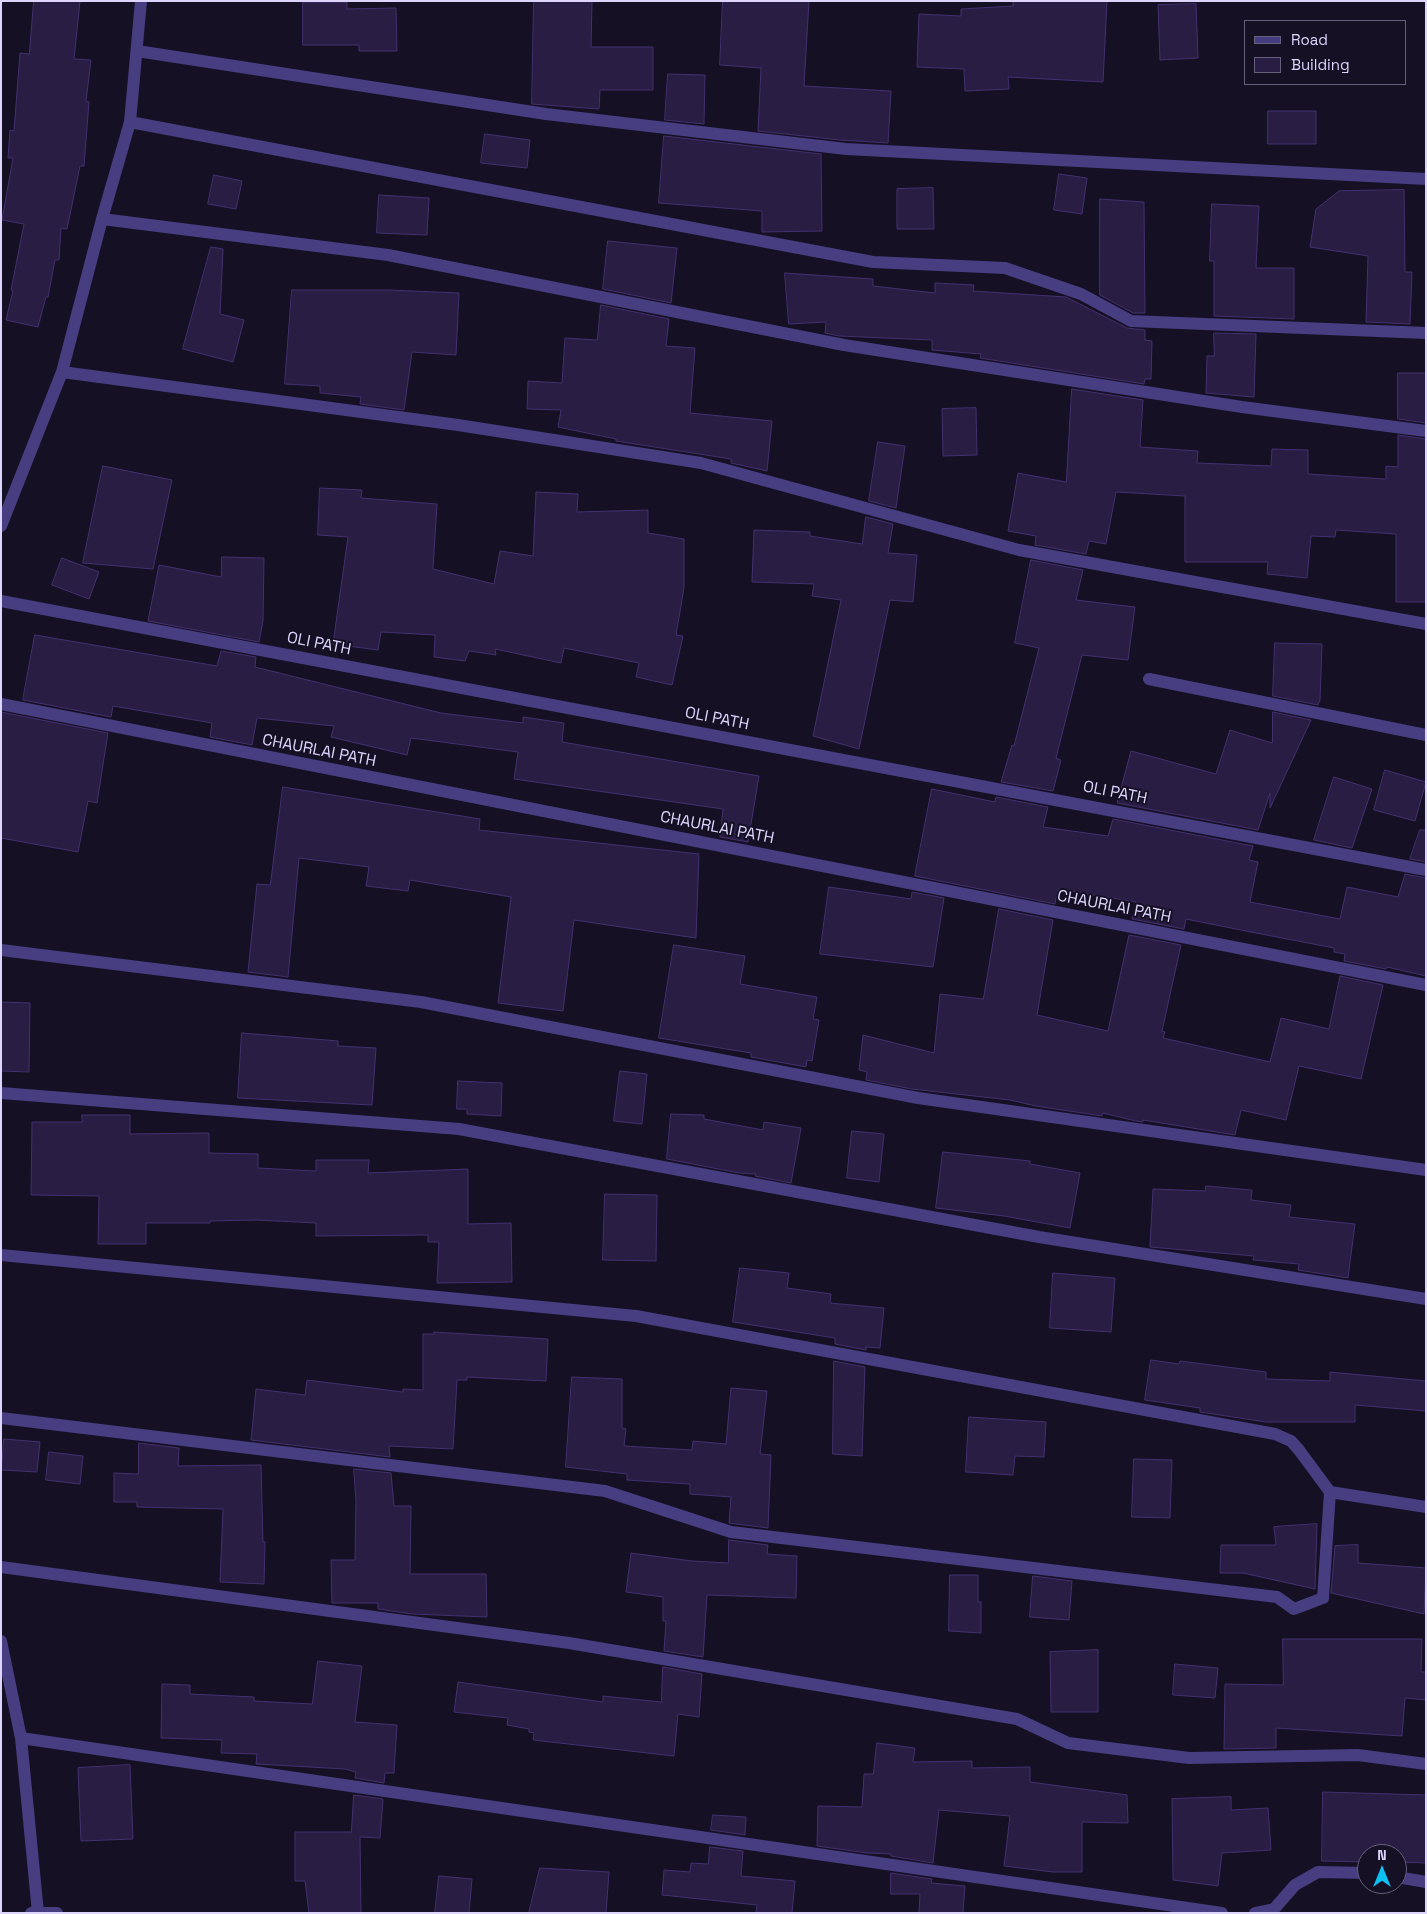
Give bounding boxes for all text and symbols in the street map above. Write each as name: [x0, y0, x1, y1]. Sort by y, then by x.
legend: [1244, 20, 1407, 85]
text: Road: [1291, 30, 1328, 49]
text: Building: [1291, 55, 1350, 74]
street label: OLI PATH: [285, 628, 353, 660]
street label: OLI PATH: [683, 703, 751, 735]
street label: CHAURLAI PATH: [260, 731, 378, 771]
street label: OLI PATH: [1081, 777, 1149, 809]
street label: CHAURLAI PATH: [658, 808, 776, 848]
street label: CHAURLAI PATH: [1055, 887, 1173, 927]
north arrow: [1357, 1844, 1407, 1894]
text: N: [1377, 1846, 1387, 1864]

